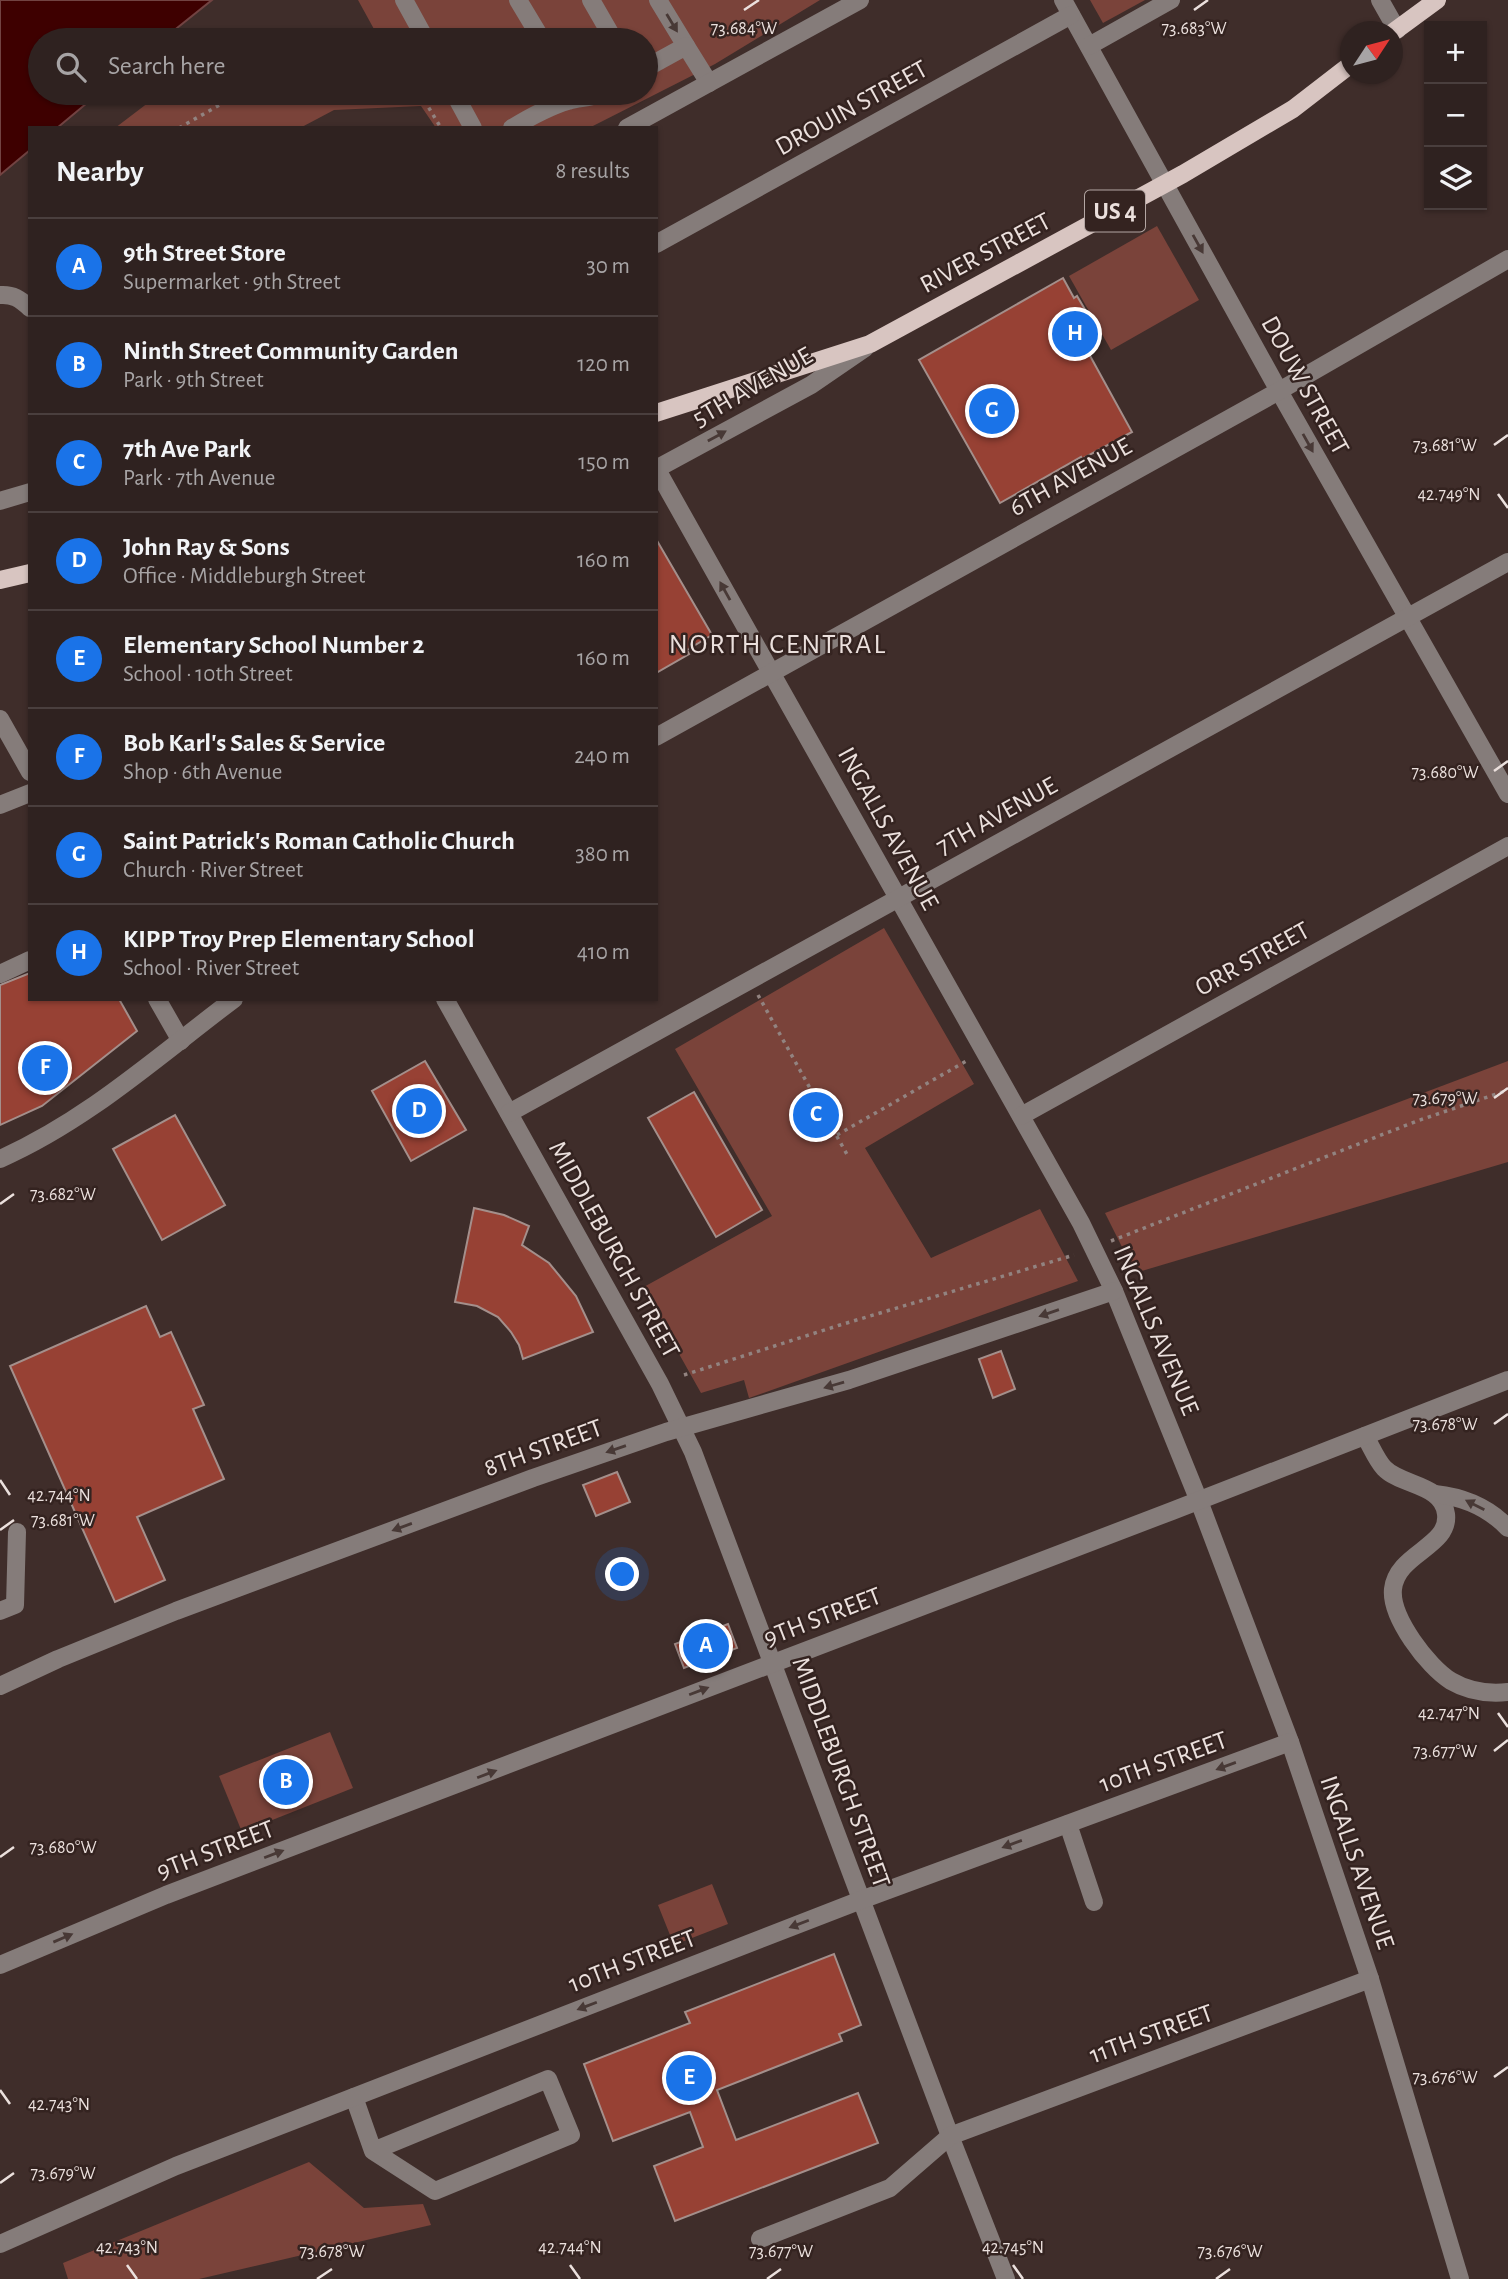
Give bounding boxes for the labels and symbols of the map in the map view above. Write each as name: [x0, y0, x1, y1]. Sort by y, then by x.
one-way arrow: [666, 14, 678, 33]
text: 73.684°W: [711, 20, 777, 38]
text: 73.683°W: [1161, 20, 1227, 38]
north arrow: [1340, 21, 1403, 84]
street label: DROUIN STREET: [771, 55, 932, 160]
road number: US 4: [1085, 190, 1145, 232]
street label: RIVER STREET: [916, 208, 1055, 298]
one-way arrow: [1192, 234, 1204, 253]
pin: H: [1052, 308, 1098, 360]
street label: DOUW STREET: [1256, 312, 1354, 459]
street label: 5TH AVENUE: [688, 342, 817, 432]
pin: G: [969, 385, 1015, 437]
one-way arrow: [707, 430, 726, 442]
street label: 6TH AVENUE: [1005, 433, 1136, 521]
one-way arrow: [1302, 433, 1314, 452]
text: 73.681°W: [1413, 437, 1477, 455]
text: 42.749°N: [1417, 486, 1481, 504]
one-way arrow: [719, 582, 731, 601]
district label: NORTH CENTRAL: [669, 631, 887, 659]
street label: INGALLS AVENUE: [833, 743, 943, 914]
text: 73.680°W: [1411, 764, 1479, 782]
street label: 7TH AVENUE: [932, 772, 1061, 860]
street label: ORR STREET: [1191, 917, 1314, 1001]
pin: F: [22, 1042, 68, 1094]
pin: D: [396, 1085, 442, 1137]
pin: C: [793, 1089, 839, 1141]
text: 73.679°W: [1412, 1090, 1478, 1108]
street label: MIDDLEBURGH STREET: [544, 1137, 685, 1362]
text: 73.682°W: [30, 1186, 96, 1204]
street label: INGALLS AVENUE: [1109, 1242, 1203, 1419]
one-way arrow: [1039, 1308, 1060, 1319]
one-way arrow: [823, 1380, 844, 1390]
street label: 8TH STREET: [481, 1414, 606, 1481]
text: 73.678°W: [1412, 1416, 1478, 1434]
one-way arrow: [605, 1444, 626, 1455]
text: 42.744°N: [27, 1487, 91, 1505]
one-way arrow: [1465, 1499, 1485, 1510]
text: 73.681°W: [31, 1512, 95, 1530]
one-way arrow: [391, 1521, 412, 1532]
your location: [605, 1557, 639, 1591]
street label: 9TH STREET: [760, 1583, 885, 1651]
pin: A: [683, 1620, 729, 1672]
street label: MIDDLEBURGH STREET: [787, 1654, 895, 1891]
one-way arrow: [689, 1685, 710, 1696]
text: 42.747°N: [1418, 1705, 1480, 1723]
street label: 10TH STREET: [1096, 1727, 1231, 1797]
text: 73.677°W: [1413, 1743, 1477, 1761]
pin: B: [263, 1756, 309, 1808]
one-way arrow: [1215, 1761, 1236, 1772]
one-way arrow: [477, 1768, 498, 1779]
street label: INGALLS AVENUE: [1315, 1772, 1399, 1952]
street label: 9TH STREET: [153, 1816, 278, 1884]
text: 73.680°W: [29, 1839, 97, 1857]
one-way arrow: [1001, 1839, 1022, 1850]
one-way arrow: [264, 1849, 285, 1860]
one-way arrow: [788, 1918, 809, 1929]
street label: 10TH STREET: [565, 1925, 700, 1997]
one-way arrow: [53, 1932, 73, 1944]
street label: 11TH STREET: [1086, 1999, 1217, 2068]
one-way arrow: [576, 2001, 597, 2012]
pin: E: [666, 2052, 712, 2104]
text: 73.676°W: [1412, 2069, 1478, 2087]
text: 42.743°N: [28, 2096, 90, 2114]
text: 73.679°W: [30, 2165, 96, 2183]
text: 42.743°N: [96, 2239, 158, 2257]
text: 42.744°N: [538, 2239, 602, 2257]
text: 42.745°N: [982, 2239, 1044, 2257]
text: 73.678°W: [299, 2243, 365, 2261]
text: 73.677°W: [749, 2243, 813, 2261]
text: 73.676°W: [1197, 2243, 1263, 2261]

